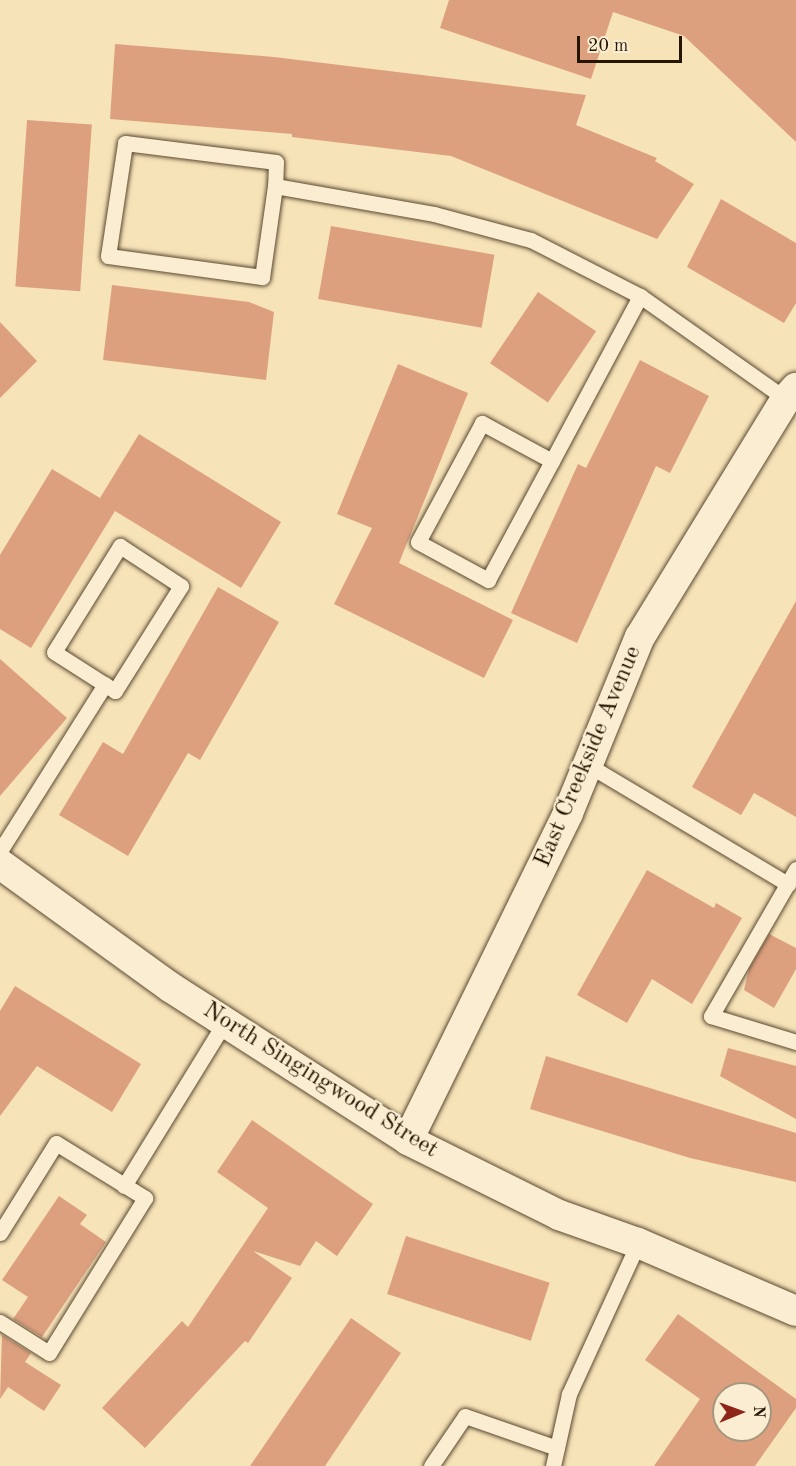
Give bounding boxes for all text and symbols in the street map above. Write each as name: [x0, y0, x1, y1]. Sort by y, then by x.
scale bar: [580, 24, 685, 62]
text: 20 m: [588, 37, 628, 55]
street label: East Creekside Avenue: [529, 642, 649, 872]
street label: North Singingwood Street: [197, 997, 443, 1165]
north arrow: [712, 1382, 772, 1442]
text: N: [750, 1405, 766, 1418]

